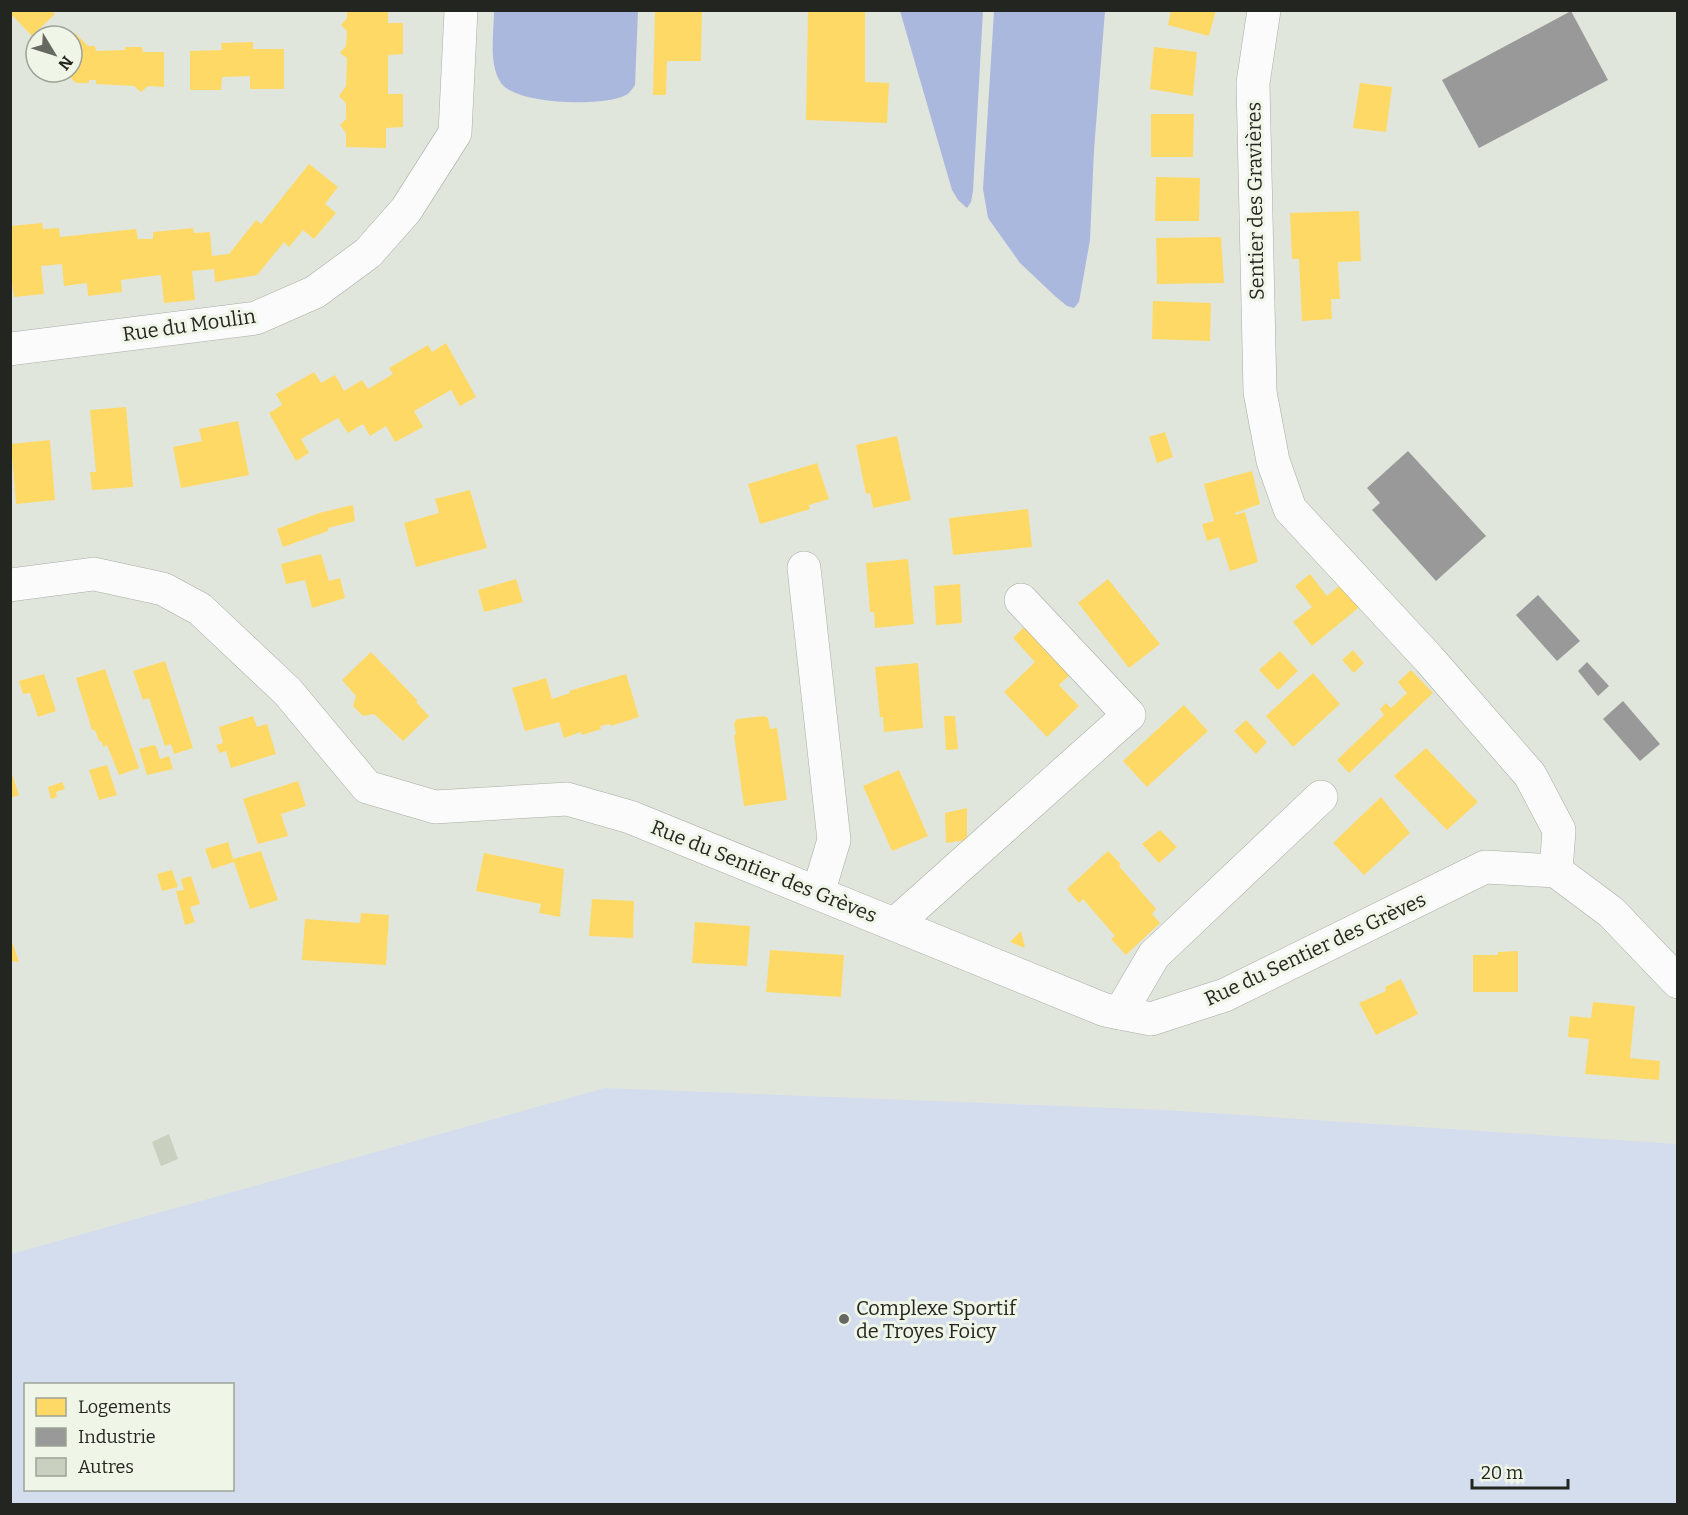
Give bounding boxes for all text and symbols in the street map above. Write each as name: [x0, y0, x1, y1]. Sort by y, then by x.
north arrow: [24, 24, 84, 84]
text: N: [54, 52, 77, 74]
street label: Sentier des Gravières: [1241, 102, 1269, 300]
street label: Rue du Moulin: [121, 304, 257, 346]
street label: Rue du Sentier des Grèves: [648, 815, 880, 927]
street label: Rue du Sentier des Grèves: [1200, 887, 1430, 1011]
place label: Complexe Sportif de Troyes Foicy: [856, 1296, 1018, 1343]
marker: Complexe Sportif de Troyes Foicy: [837, 1312, 851, 1326]
legend: [24, 1383, 234, 1491]
text: Logements: [78, 1396, 171, 1418]
text: Industrie: [78, 1426, 156, 1448]
scale bar: [1472, 1452, 1568, 1490]
text: Autres: [78, 1456, 134, 1478]
text: 20 m: [1481, 1462, 1523, 1484]

